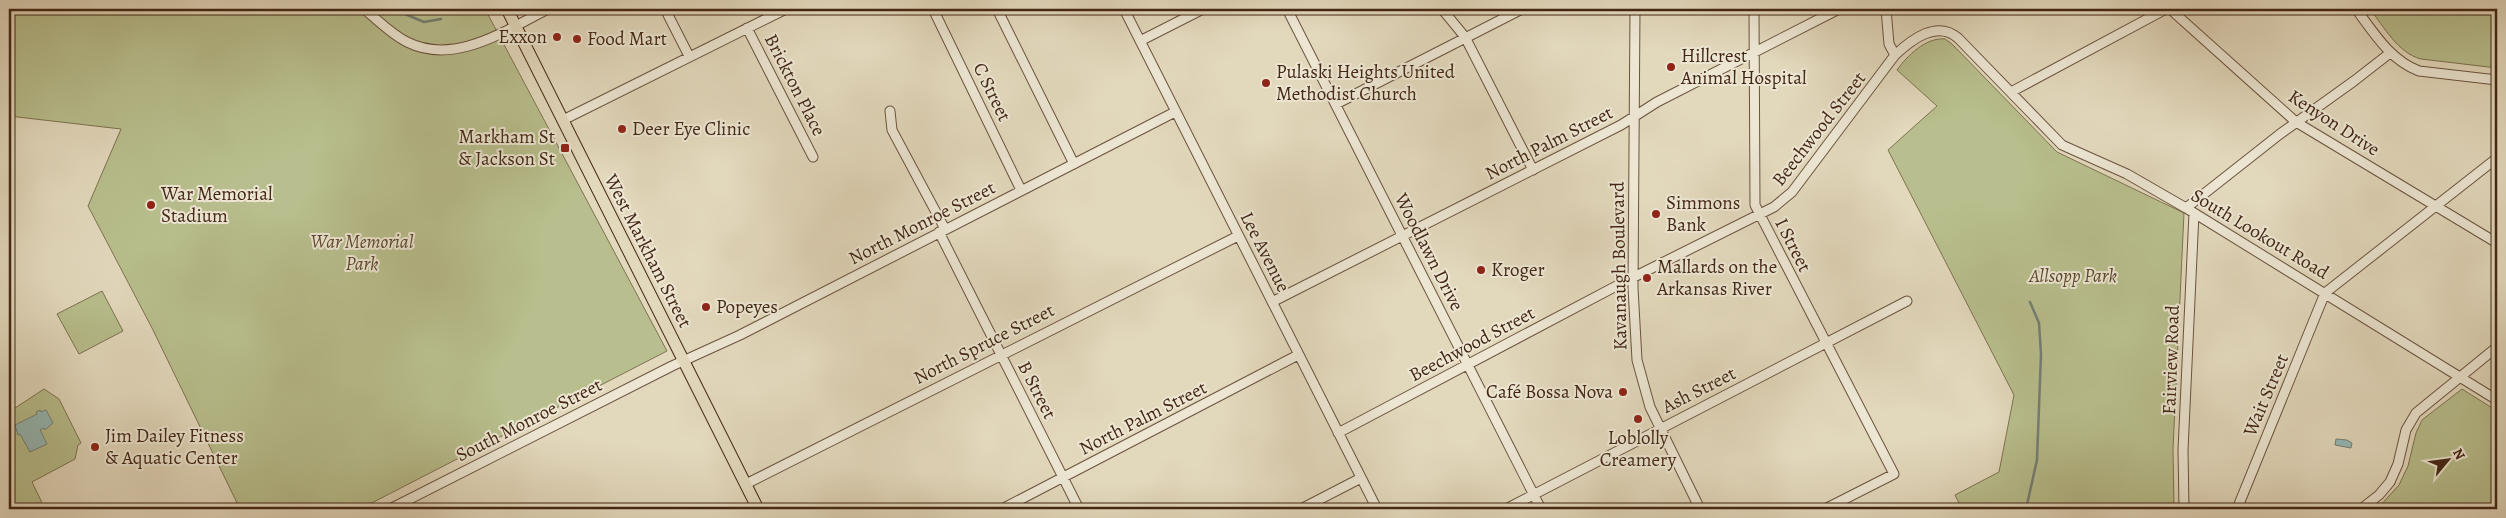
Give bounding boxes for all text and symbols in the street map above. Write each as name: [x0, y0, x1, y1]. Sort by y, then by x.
place label: Exxon: [498, 24, 547, 50]
place label: Food Mart: [587, 26, 667, 52]
street label: Brickton Place: [758, 29, 832, 141]
marker: Exxon: [551, 31, 563, 43]
marker: Food Mart: [571, 33, 583, 45]
place label: Hillcrest Animal Hospital: [1680, 43, 1807, 91]
street label: C Street: [967, 58, 1017, 126]
place label: Pulaski Heights United Methodist Church: [1276, 59, 1456, 107]
marker: Hillcrest Animal Hospital: [1665, 61, 1677, 73]
street label: Beechwood Street: [1766, 66, 1872, 192]
marker: Pulaski Heights United Methodist Church: [1260, 77, 1272, 89]
street label: Kenyon Drive: [2283, 84, 2385, 162]
street label: North Palm Street: [1481, 100, 1617, 186]
place label: Deer Eye Clinic: [632, 116, 750, 142]
marker: Deer Eye Clinic: [616, 123, 628, 135]
place label: Markham St & Jackson St: [458, 124, 555, 172]
marker: Markham St & Jackson St: [559, 142, 571, 154]
street label: West Markham Street: [598, 169, 698, 332]
street label: North Monroe Street: [844, 175, 1000, 271]
place label: War Memorial Stadium: [160, 181, 273, 229]
street label: Kavanaugh Boulevard: [1605, 181, 1633, 350]
street label: South Lookout Road: [2186, 183, 2334, 286]
street label: Woodlawn Drive: [1388, 188, 1470, 315]
place label: Simmons Bank: [1666, 190, 1740, 238]
marker: War Memorial Stadium: [145, 199, 157, 211]
street label: Lee Avenue: [1234, 207, 1296, 297]
marker: Simmons Bank: [1650, 208, 1662, 220]
street label: I Street: [1768, 214, 1818, 276]
park label: War Memorial Park: [311, 229, 414, 277]
place label: Mallards on the Arkansas River: [1656, 254, 1777, 302]
place label: Kroger: [1491, 257, 1545, 283]
park label: Allsopp Park: [2028, 263, 2117, 289]
marker: Kroger: [1475, 264, 1487, 276]
marker: Mallards on the Arkansas River: [1641, 272, 1653, 284]
place label: Popeyes: [716, 294, 778, 320]
street label: North Spruce Street: [909, 297, 1059, 391]
street label: Beechwood Street: [1405, 300, 1539, 388]
marker: Popeyes: [700, 301, 712, 313]
street label: Fairview Road: [2156, 304, 2186, 415]
street label: Wait Street: [2237, 350, 2295, 441]
street label: B Street: [1011, 357, 1063, 423]
street label: Ash Street: [1657, 360, 1740, 420]
street label: South Monroe Street: [451, 372, 607, 468]
street label: North Palm Street: [1075, 375, 1211, 461]
place label: Café Bossa Nova: [1486, 379, 1613, 405]
marker: Café Bossa Nova: [1617, 386, 1629, 398]
marker: Loblolly Creamery: [1632, 413, 1644, 425]
place label: Jim Dailey Fitness & Aquatic Center: [105, 423, 244, 471]
place label: Loblolly Creamery: [1600, 425, 1677, 473]
north arrow: [2424, 436, 2474, 486]
marker: Jim Dailey Fitness & Aquatic Center: [89, 441, 101, 453]
text: N: [2448, 445, 2470, 463]

